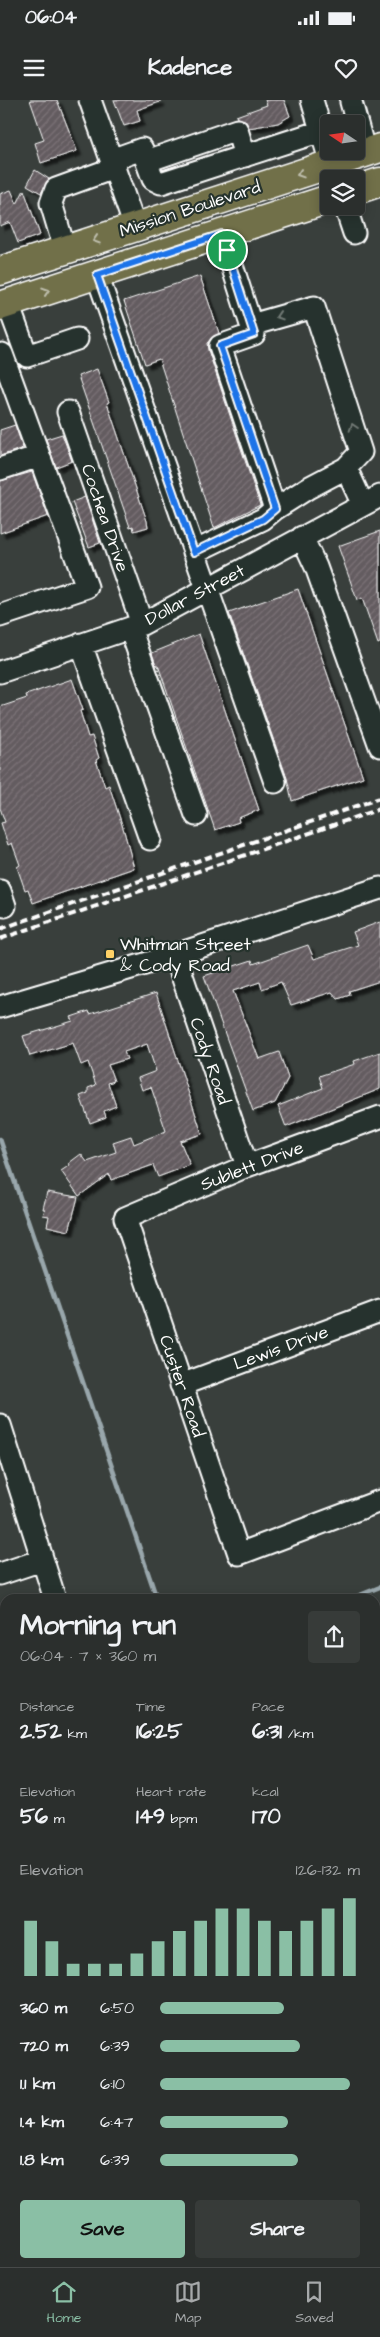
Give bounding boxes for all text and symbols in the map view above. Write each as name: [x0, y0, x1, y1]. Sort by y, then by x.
text: 06:04: [25, 4, 77, 31]
text: Kadence: [148, 52, 232, 83]
icon: menu: [20, 54, 48, 82]
icon: heart: [332, 54, 360, 82]
north arrow: [320, 115, 365, 160]
map controls: [320, 115, 365, 215]
one-way arrow: [297, 168, 305, 178]
button: layers: [320, 170, 365, 215]
street label: Mission Boulevard: [116, 174, 264, 244]
pin: [206, 229, 248, 271]
one-way arrow: [92, 234, 100, 244]
icon: arrive: [213, 236, 241, 264]
one-way arrow: [42, 287, 50, 297]
one-way arrow: [275, 310, 284, 320]
one-way arrow: [349, 423, 359, 432]
street label: Cochea Drive: [75, 461, 135, 576]
street label: Dollar Street: [141, 558, 250, 632]
place label: Whitman Street & Cody Road: [120, 932, 251, 979]
marker: Whitman Street & Cody Road: [104, 948, 116, 960]
street label: Cody Road: [182, 1014, 237, 1108]
street label: Sublett Drive: [197, 1135, 307, 1197]
street label: Lewis Drive: [230, 1319, 332, 1377]
street label: Custer Road: [153, 1332, 211, 1440]
text: Morning run: [20, 1606, 176, 1645]
button: share: [308, 1611, 360, 1663]
text: 06:04 · 7 × 360 m: [20, 1645, 156, 1667]
text: Distance: [20, 1697, 74, 1717]
text: Time: [136, 1697, 165, 1717]
text: Pace: [252, 1697, 284, 1717]
text: 2.52: [20, 1717, 62, 1746]
text: 16:25: [136, 1717, 182, 1746]
text: 6:31: [252, 1717, 282, 1746]
text: km: [62, 1724, 87, 1744]
text: /km: [282, 1724, 314, 1744]
text: Elevation: [20, 1782, 75, 1802]
text: Heart rate: [136, 1782, 206, 1802]
text: kcal: [252, 1782, 279, 1802]
text: 56: [20, 1802, 48, 1831]
text: 149: [136, 1802, 165, 1831]
text: 170: [252, 1802, 281, 1831]
text: m: [48, 1809, 65, 1829]
text: bpm: [165, 1809, 197, 1829]
text: Elevation: [20, 1859, 83, 1881]
text: 126–132 m: [296, 1859, 360, 1881]
text: 360 m: [20, 1997, 67, 2019]
text: 6:50: [100, 1997, 134, 2019]
text: 720 m: [20, 2035, 68, 2057]
text: 6:39: [100, 2035, 130, 2057]
text: 1.1 km: [20, 2073, 55, 2095]
text: 6:10: [100, 2073, 125, 2095]
text: 1.4 km: [20, 2111, 64, 2133]
text: 6:47: [100, 2111, 133, 2133]
text: 1.8 km: [20, 2149, 63, 2171]
text: 6:39: [100, 2149, 130, 2171]
button: Save: [20, 2200, 185, 2258]
button: Share: [195, 2200, 360, 2258]
tab: Home: [47, 2278, 81, 2328]
tab: Map: [174, 2278, 202, 2328]
tab: Saved: [295, 2278, 333, 2328]

